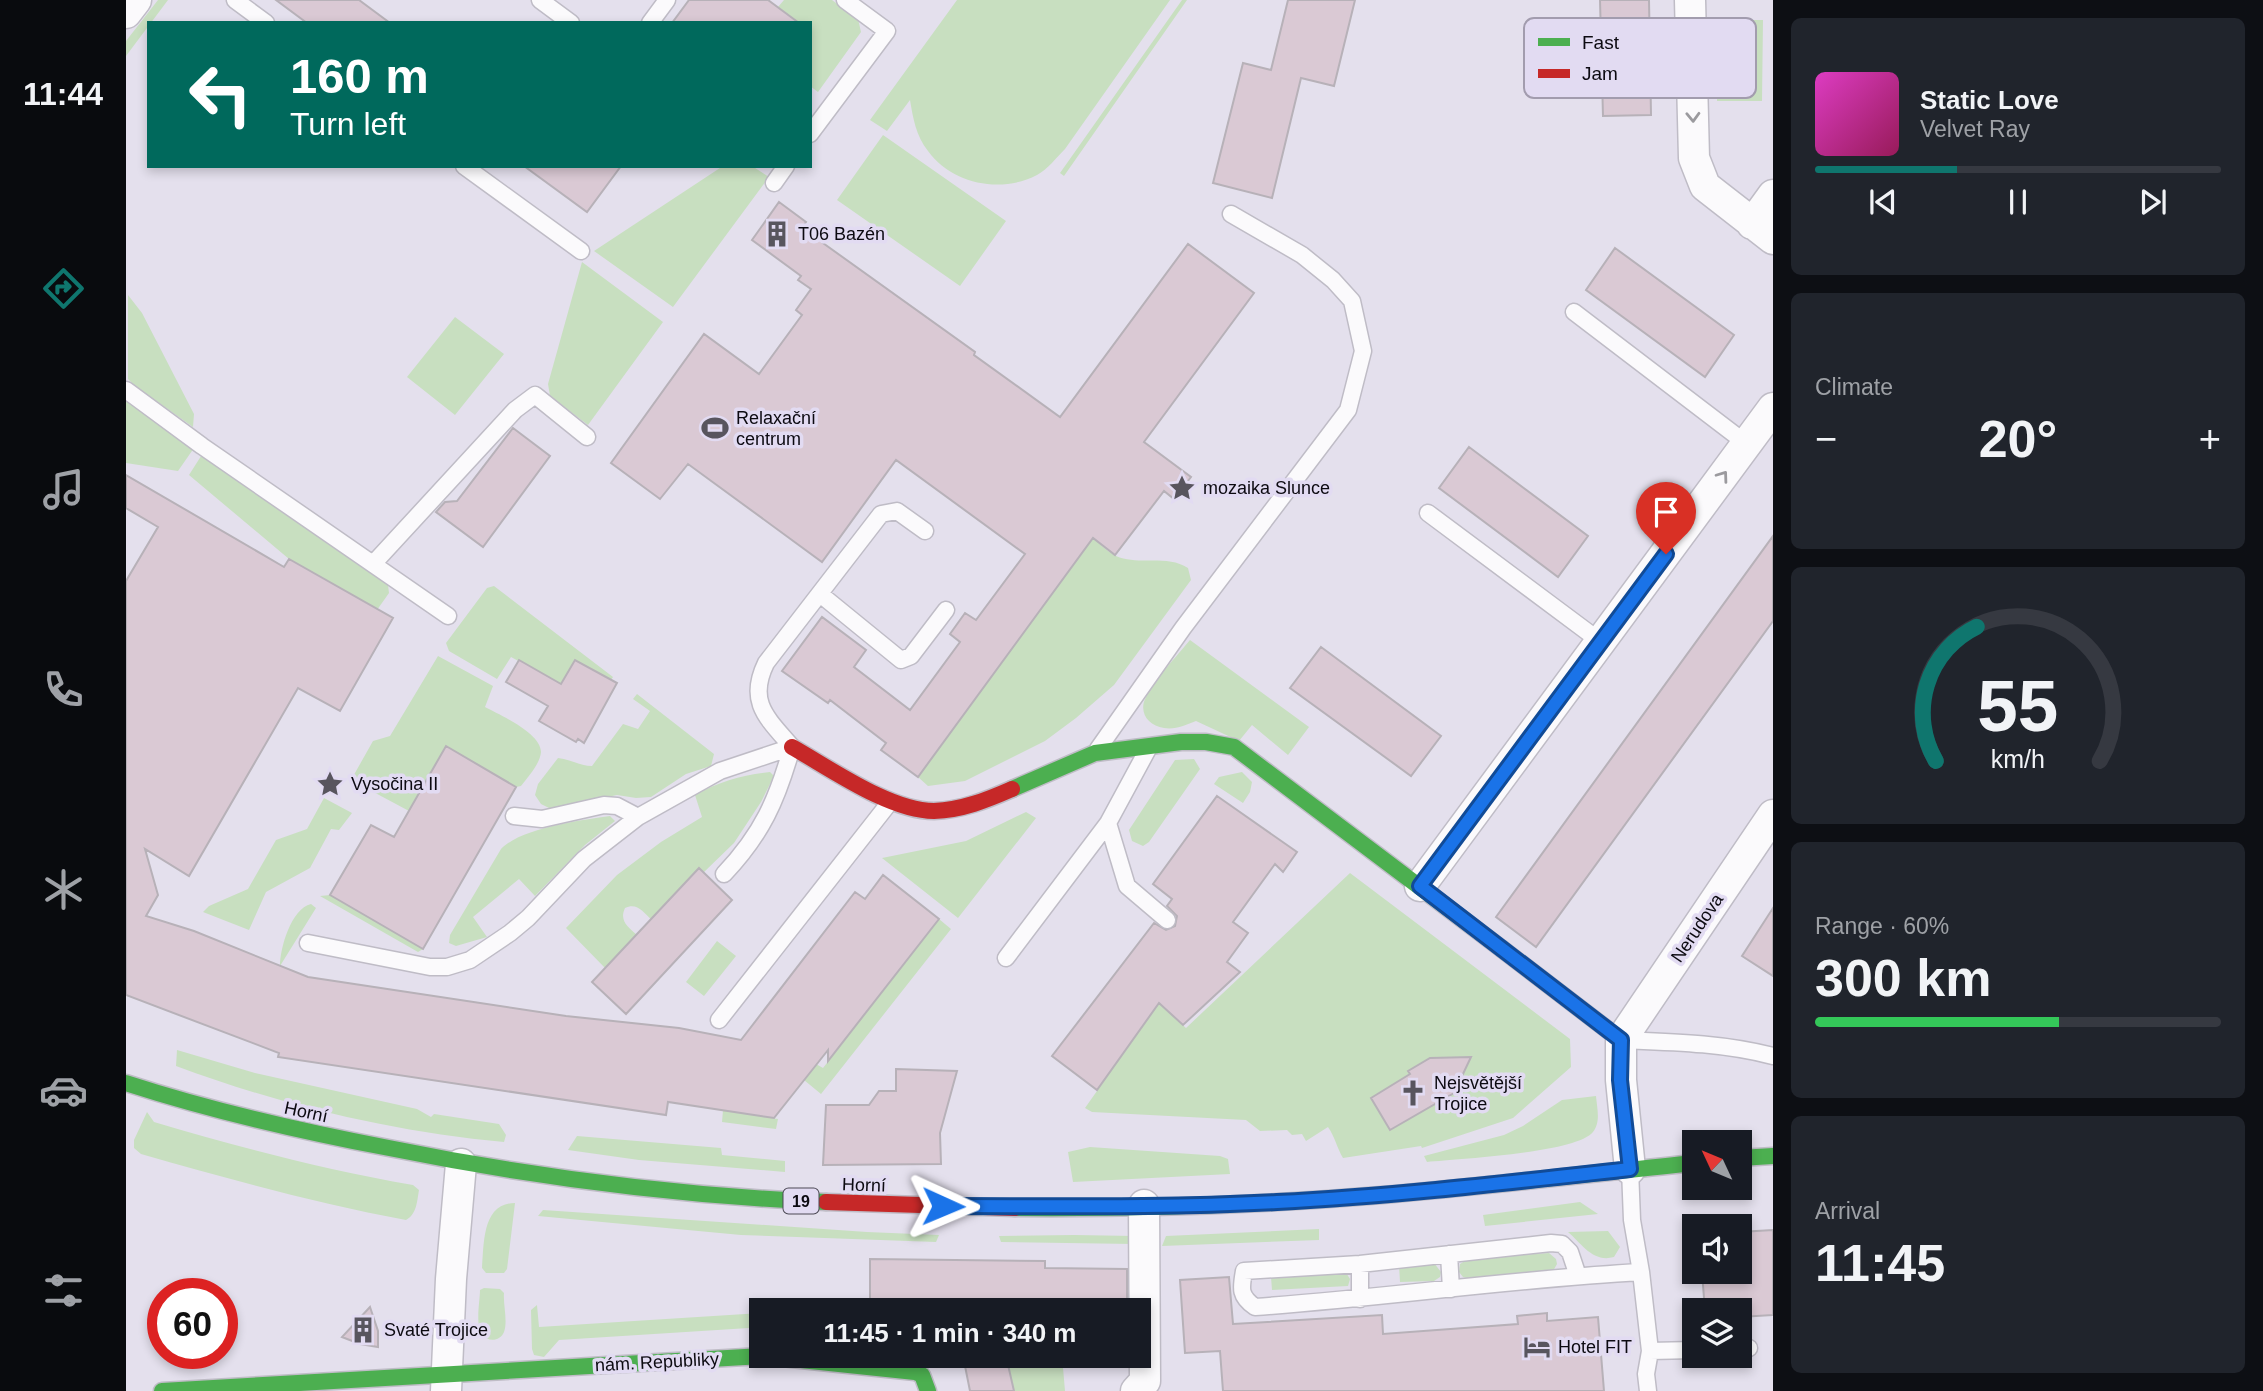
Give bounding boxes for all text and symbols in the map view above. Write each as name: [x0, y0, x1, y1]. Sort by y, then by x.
legend: [1524, 18, 1756, 98]
text: Fast: [1582, 32, 1620, 53]
icon: left: [175, 49, 266, 140]
text: 160 m: [290, 49, 429, 103]
text: Jam: [1582, 63, 1618, 84]
text: 11:44: [23, 76, 103, 112]
text: Static Love: [1920, 85, 2059, 115]
text: Turn left: [290, 106, 406, 142]
one-way arrow: [1685, 112, 1700, 123]
text: Velvet Ray: [1920, 116, 2030, 142]
icon: previous: [1864, 183, 1902, 221]
icon: pause: [1999, 183, 2037, 221]
icon: next: [2134, 183, 2172, 221]
building icon: T06 Bazén: [762, 219, 792, 249]
place label: T06 Bazén: [798, 224, 885, 244]
icon: directions: [39, 264, 88, 313]
text: Climate: [1815, 374, 1893, 400]
place label: Relaxační centrum: [736, 408, 816, 449]
text: 20°: [1979, 410, 2057, 468]
sports icon: Relaxační centrum: [700, 413, 730, 443]
text: −: [1815, 418, 1837, 460]
text: +: [2199, 418, 2221, 460]
icon: music: [39, 465, 88, 514]
one-way arrow: [1715, 472, 1727, 484]
place icon: mozaika Slunce: [1167, 473, 1197, 503]
place label: mozaika Slunce: [1203, 478, 1330, 498]
pin: [1636, 482, 1696, 554]
icon: arrive: [1647, 493, 1685, 531]
icon: phone: [39, 665, 88, 714]
text: 55: [1978, 666, 2058, 747]
text: km/h: [1991, 745, 2045, 773]
place icon: Vysočina II: [315, 769, 345, 799]
place label: Vysočina II: [351, 774, 438, 794]
icon: climate: [39, 865, 88, 914]
street label: Nerudova: [1667, 889, 1728, 966]
text: Range · 60%: [1815, 913, 1949, 939]
text: 300 km: [1815, 949, 1991, 1007]
icon: car: [39, 1066, 88, 1115]
place label: Nejsvětější Trojice: [1434, 1073, 1522, 1114]
church icon: Nejsvětější Trojice: [1398, 1078, 1428, 1108]
street label: Horní: [282, 1098, 330, 1126]
north arrow: [1682, 1130, 1752, 1200]
map controls: [1682, 1130, 1752, 1368]
position arrow: [906, 1169, 980, 1243]
street label: Horní: [842, 1174, 886, 1196]
road number: 19: [784, 1189, 818, 1214]
text: Arrival: [1815, 1198, 1880, 1224]
button: sound: [1682, 1214, 1752, 1284]
text: 11:45: [1815, 1234, 1945, 1292]
icon: filters: [39, 1266, 88, 1315]
speed limit sign: 60: [147, 1278, 238, 1369]
button: layers: [1682, 1298, 1752, 1368]
building icon: Svaté Trojice: [348, 1315, 378, 1345]
text: 11:45 · 1 min · 340 m: [824, 1318, 1076, 1348]
place label: Svaté Trojice: [384, 1320, 488, 1340]
hotel icon: Hotel FIT: [1522, 1332, 1552, 1362]
place label: Hotel FIT: [1558, 1337, 1632, 1357]
street label: nám. Republiky: [595, 1349, 719, 1375]

